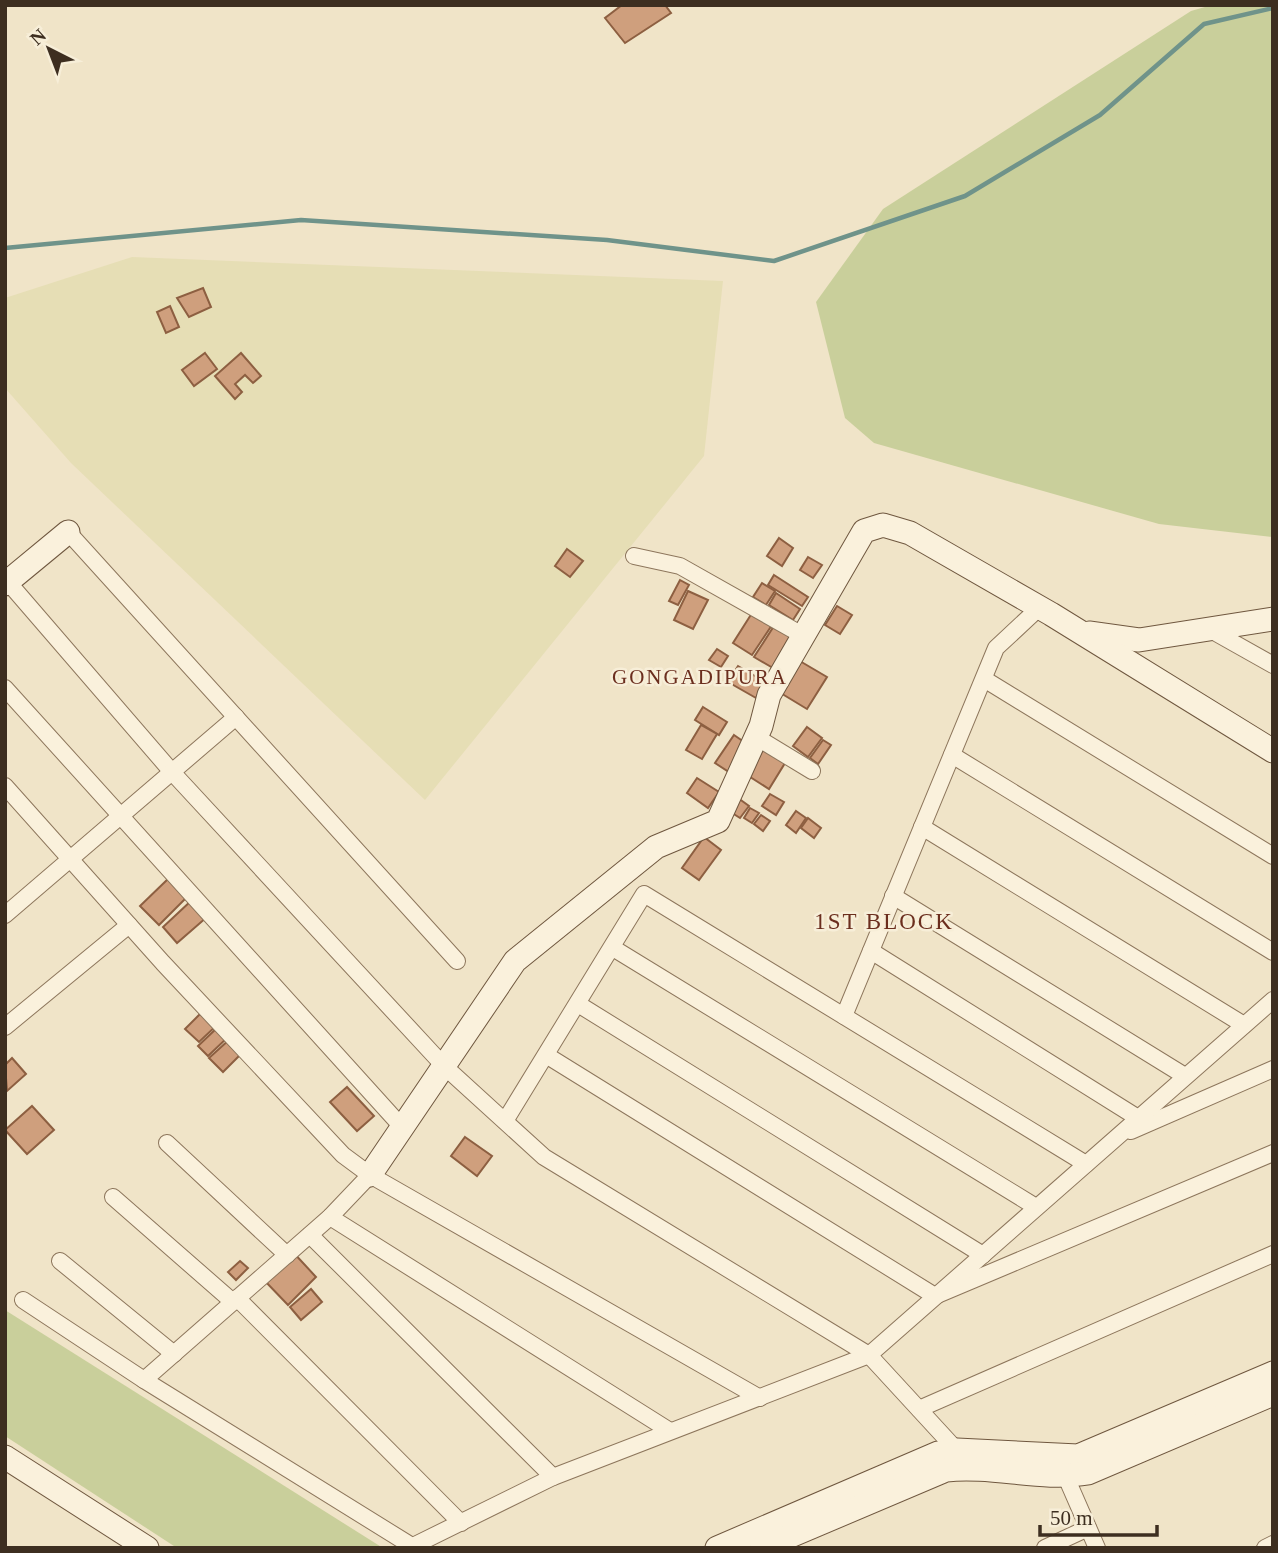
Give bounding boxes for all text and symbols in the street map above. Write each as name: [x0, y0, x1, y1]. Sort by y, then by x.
north arrow: [14, 14, 84, 84]
text: N: [26, 24, 50, 49]
district label: GONGADIPURA: [612, 665, 788, 689]
district label: 1ST BLOCK: [814, 909, 954, 934]
scale bar: [1040, 1494, 1157, 1538]
text: 50 m: [1050, 1506, 1093, 1530]

